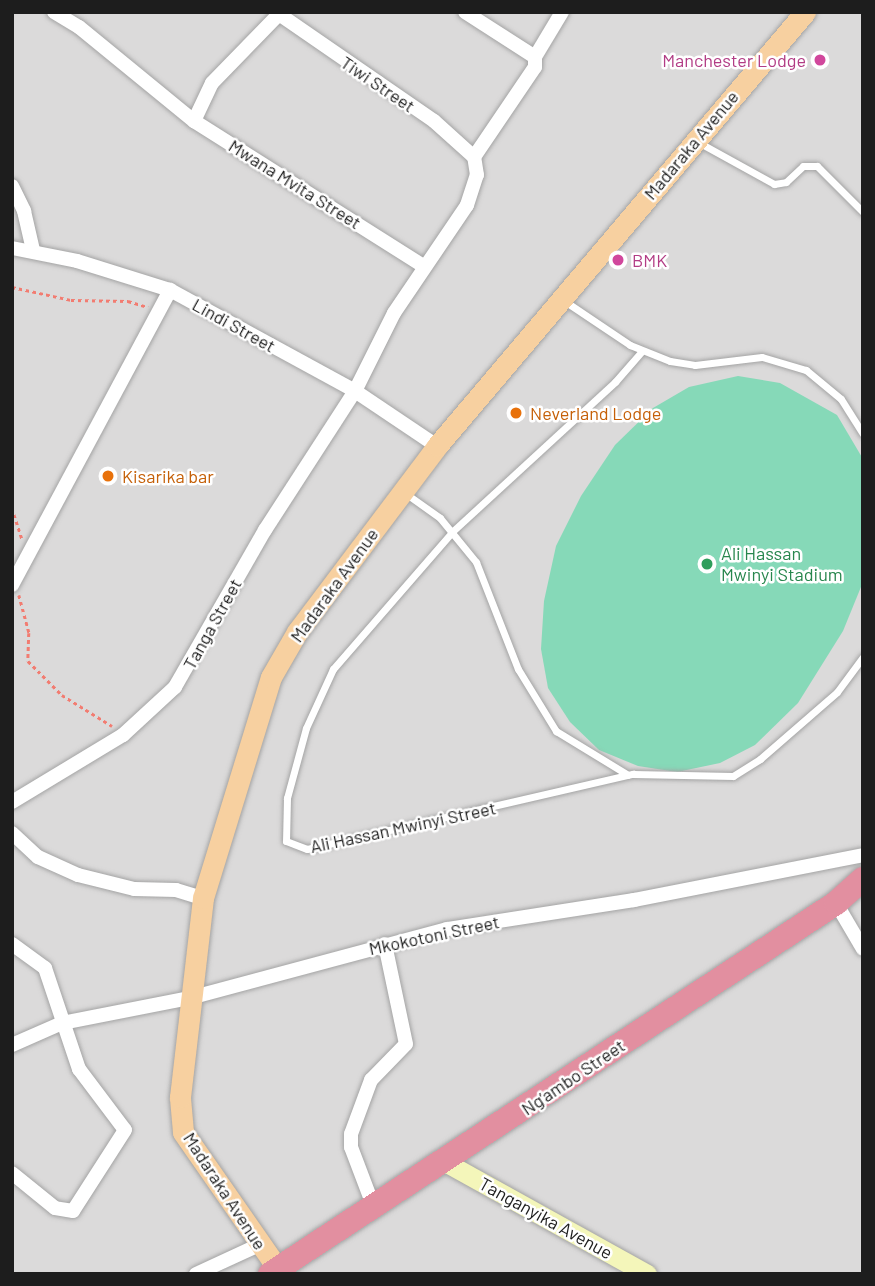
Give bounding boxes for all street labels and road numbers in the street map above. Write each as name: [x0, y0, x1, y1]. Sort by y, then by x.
street label: Tiwi Street: [337, 51, 419, 117]
street label: Madaraka Avenue: [639, 86, 743, 204]
street label: Mwana Mvita Street: [225, 135, 365, 233]
street label: Lindi Street: [189, 293, 279, 357]
street label: Madaraka Avenue: [285, 524, 383, 646]
street label: Tanga Street: [178, 575, 246, 673]
street label: Ali Hassan Mwinyi Street: [308, 797, 498, 857]
street label: Mkokotoni Street: [367, 911, 501, 959]
street label: Ng’ambo Street: [517, 1034, 629, 1120]
street label: Madaraka Avenue: [179, 1128, 271, 1254]
street label: Tanganyika Avenue: [476, 1172, 616, 1264]

